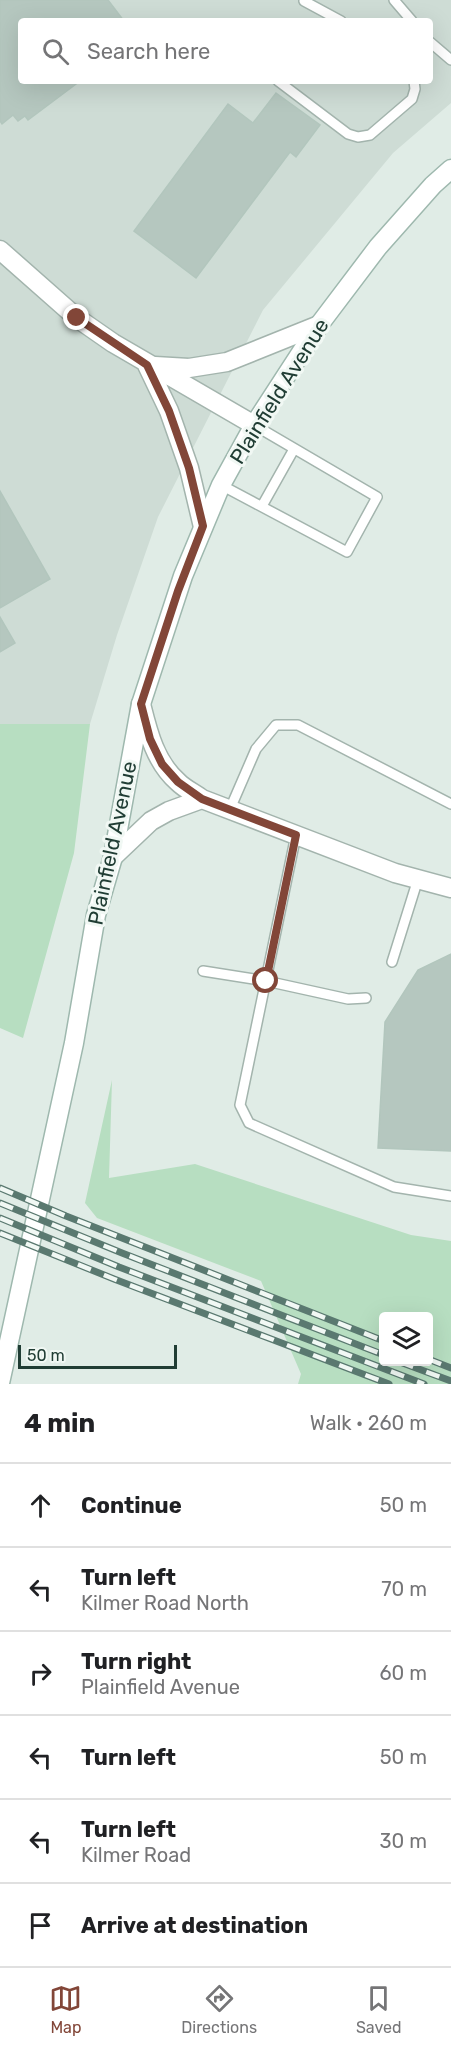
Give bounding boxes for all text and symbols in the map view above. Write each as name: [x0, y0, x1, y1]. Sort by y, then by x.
search box: [18, 18, 433, 84]
icon: search: [39, 35, 72, 68]
text: Search here: [87, 38, 210, 65]
route end: [63, 304, 89, 330]
street label: Plainfield Avenue: [224, 314, 334, 468]
street label: Plainfield Avenue: [82, 759, 142, 927]
route start: [252, 967, 278, 993]
map controls: [379, 1312, 433, 1366]
button: layers: [379, 1312, 433, 1366]
scale bar: [18, 1342, 177, 1370]
text: 50 m: [27, 1346, 65, 1365]
text: 4 min: [24, 1408, 95, 1439]
text: Walk · 260 m: [310, 1411, 427, 1435]
icon: ahead: [24, 1489, 57, 1522]
text: Continue: [81, 1492, 182, 1519]
text: 50 m: [380, 1493, 427, 1517]
text: Turn left: [81, 1564, 176, 1591]
icon: left: [24, 1573, 57, 1606]
text: 70 m: [381, 1577, 427, 1601]
text: Kilmer Road North: [81, 1591, 249, 1615]
text: Turn right: [81, 1648, 191, 1675]
icon: right: [24, 1657, 57, 1690]
text: 60 m: [380, 1661, 427, 1685]
text: Plainfield Avenue: [81, 1675, 240, 1699]
icon: left: [24, 1741, 57, 1774]
text: Turn left: [81, 1744, 176, 1771]
text: 50 m: [380, 1745, 427, 1769]
text: Turn left: [81, 1816, 176, 1843]
icon: left: [24, 1825, 57, 1858]
text: 30 m: [380, 1829, 427, 1853]
text: Kilmer Road: [81, 1843, 191, 1867]
icon: arrive: [24, 1909, 57, 1942]
text: Arrive at destination: [81, 1912, 308, 1939]
tab: Map: [49, 1982, 82, 2037]
tab: Directions: [181, 1982, 257, 2037]
tab: Saved: [356, 1982, 402, 2037]

